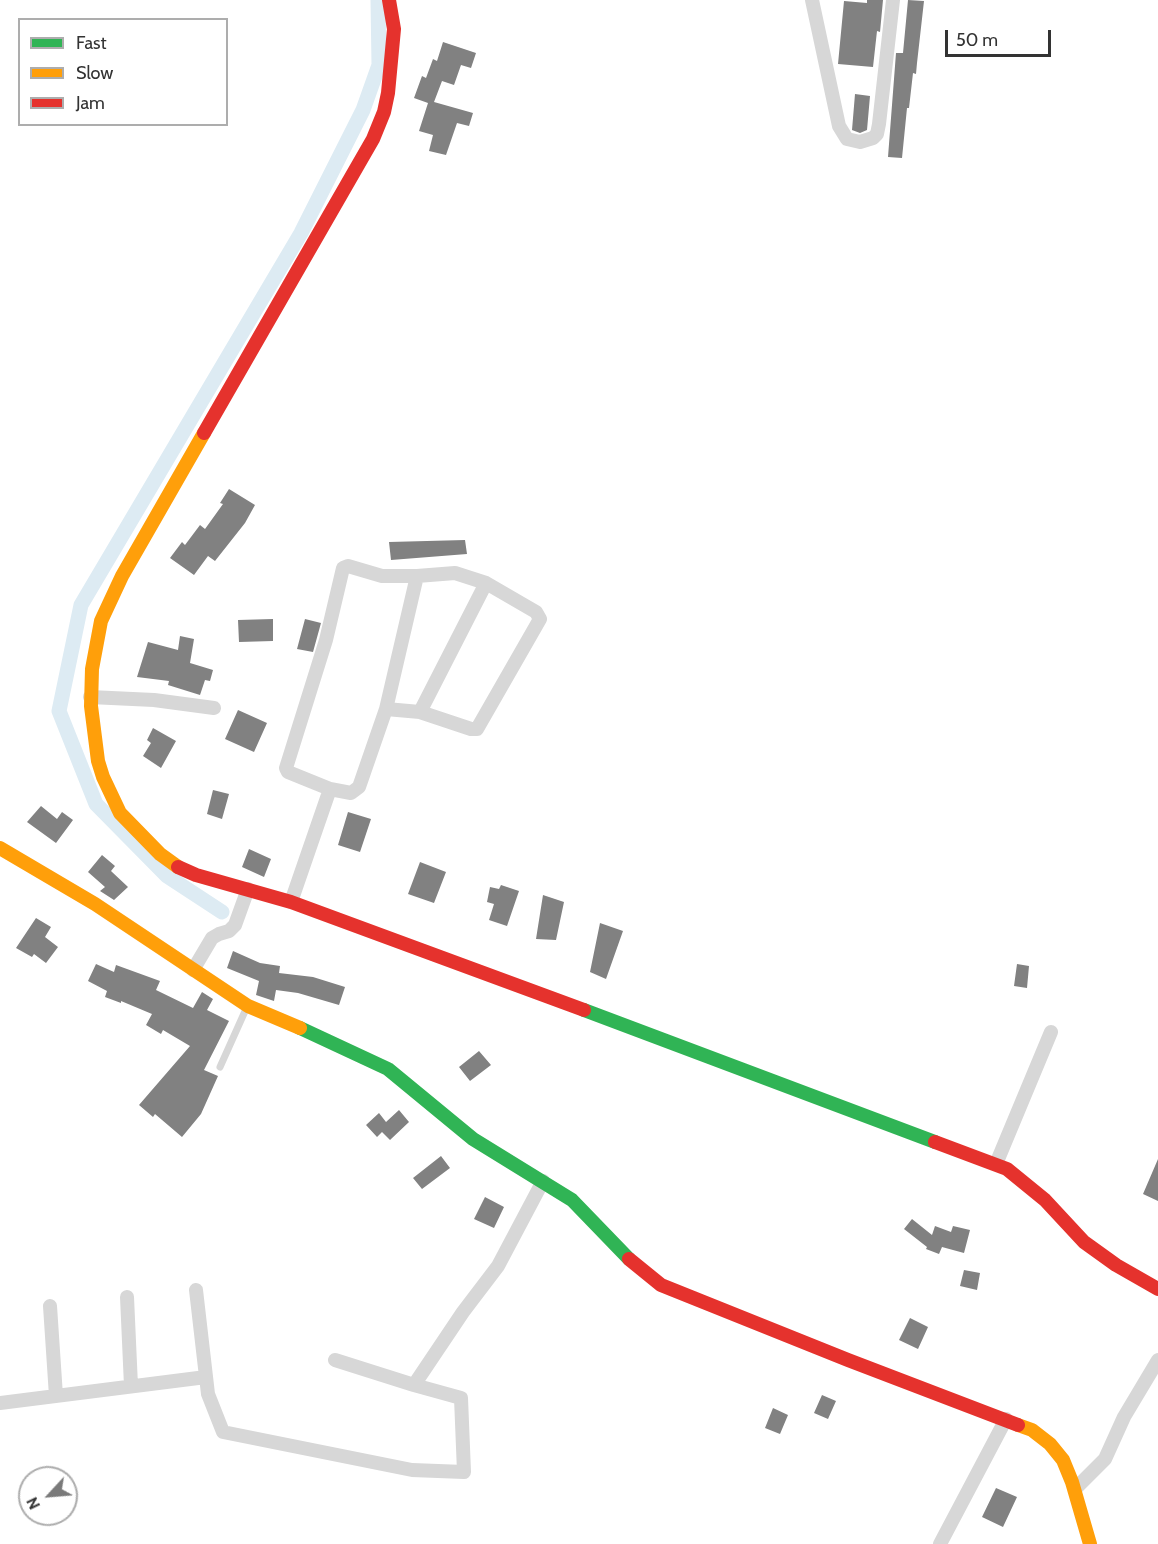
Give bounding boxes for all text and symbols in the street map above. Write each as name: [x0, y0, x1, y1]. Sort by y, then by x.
legend: [18, 18, 228, 126]
scale bar: [948, 18, 1054, 56]
text: 50 m: [956, 29, 998, 51]
text: Fast: [76, 32, 107, 54]
text: Slow: [76, 62, 113, 84]
text: Jam: [76, 92, 105, 114]
north arrow: [18, 1466, 78, 1526]
text: N: [22, 1494, 44, 1512]

